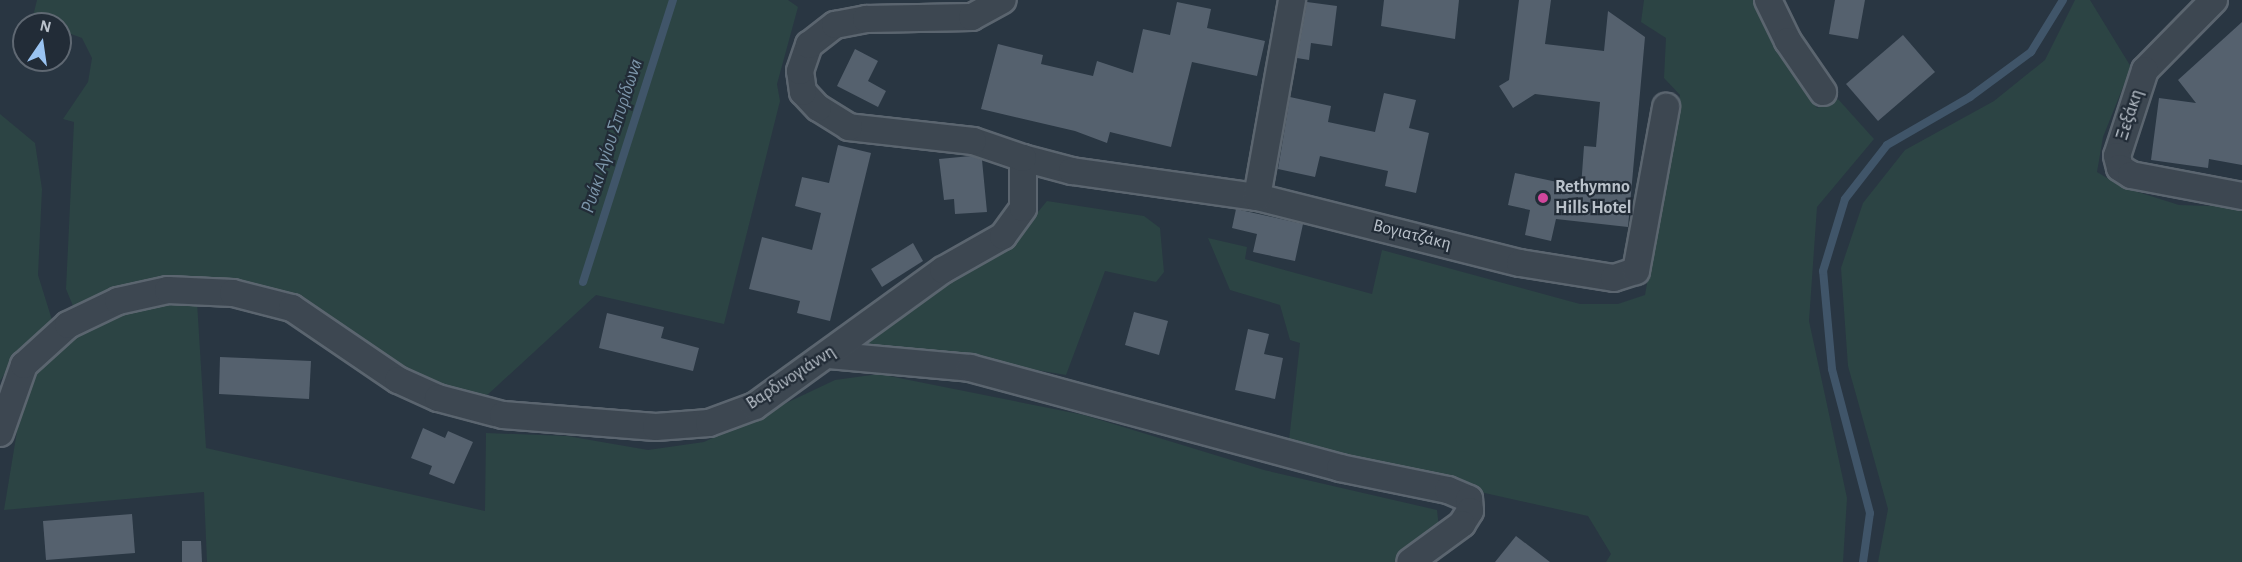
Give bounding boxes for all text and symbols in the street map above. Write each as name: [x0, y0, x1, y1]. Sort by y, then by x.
north arrow: [12, 12, 72, 72]
text: N: [38, 17, 53, 35]
water label: Ρυάκι Αγίου Σπυρίδωνα: [576, 56, 648, 216]
street label: Ξεξάκη: [2112, 87, 2148, 143]
place label: Rethymno Hills Hotel: [1555, 177, 1631, 219]
marker: Rethymno Hills Hotel: [1536, 191, 1550, 205]
street label: Βογιατζάκη: [1371, 215, 1453, 255]
street label: Βαρδινογιάννη: [742, 341, 840, 415]

